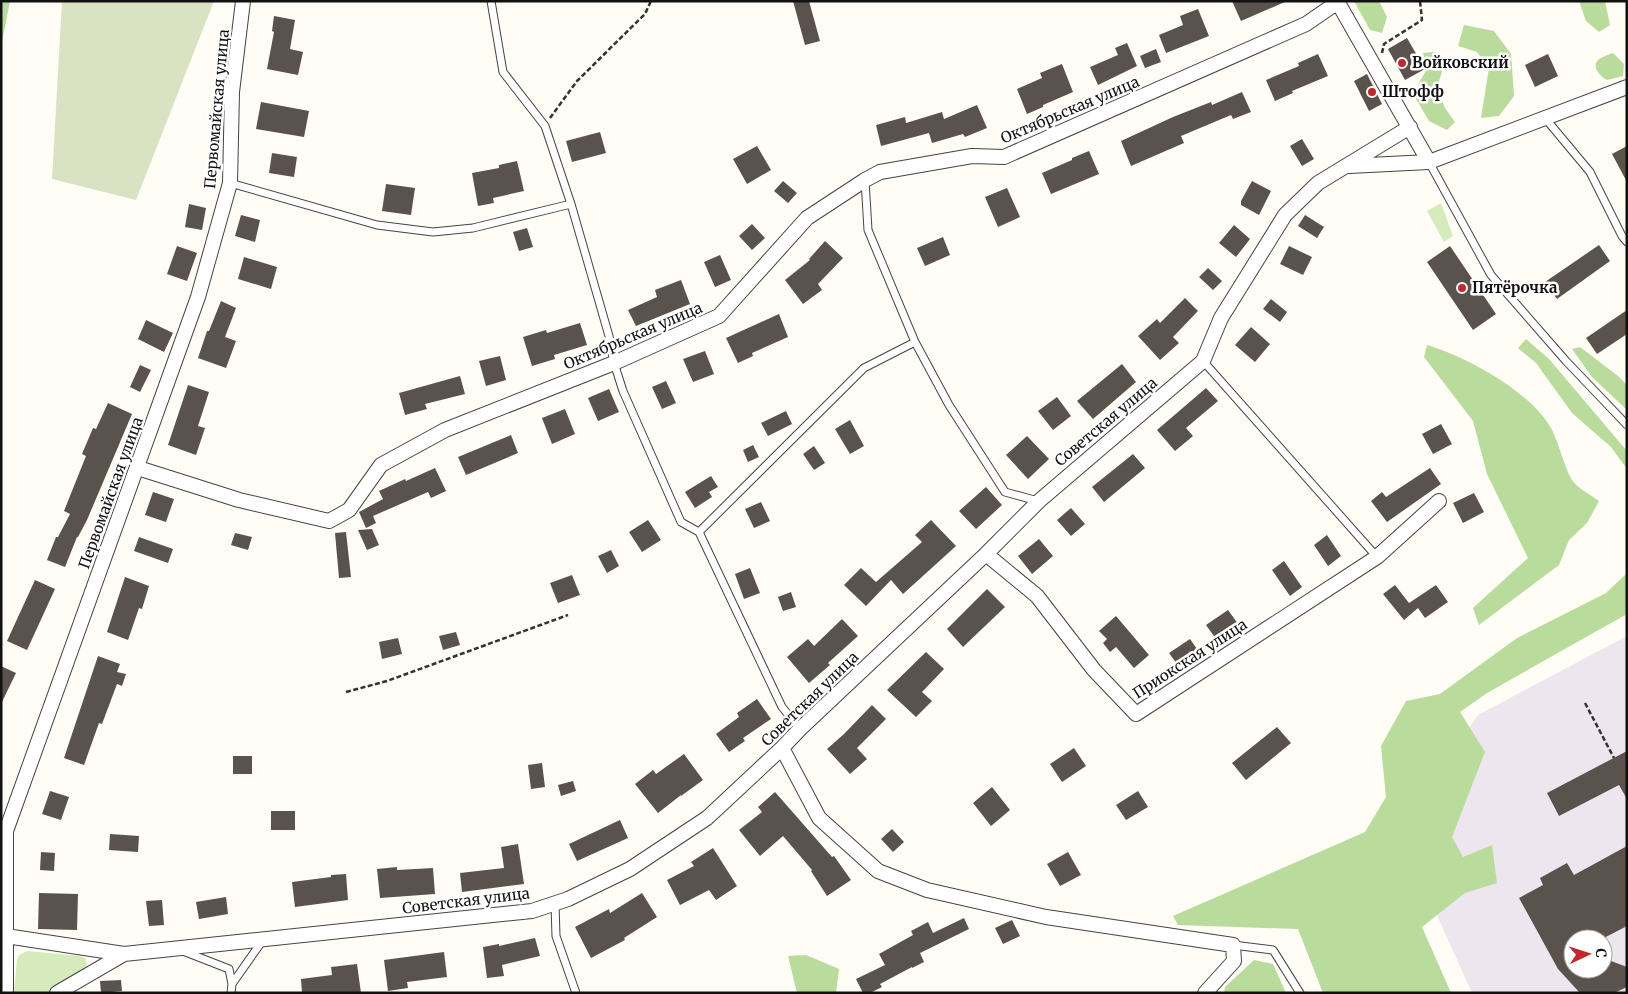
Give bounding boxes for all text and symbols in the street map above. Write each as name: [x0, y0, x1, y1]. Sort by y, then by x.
street label: Первомайская улица: [200, 28, 233, 190]
place label: Войковский: [1412, 53, 1509, 72]
marker: Войковский: [1396, 57, 1408, 69]
street label: Октябрьская улица: [998, 72, 1142, 147]
place label: Штофф: [1382, 82, 1444, 101]
marker: Штофф: [1366, 86, 1378, 98]
place label: Пятёрочка: [1472, 278, 1558, 297]
marker: Пятёрочка: [1456, 282, 1468, 294]
street label: Октябрьская улица: [561, 298, 705, 373]
street label: Советская улица: [1051, 373, 1161, 470]
street label: Первомайская улица: [74, 414, 147, 571]
street label: Приокская улица: [1129, 615, 1250, 703]
street label: Советская улица: [757, 647, 862, 750]
street label: Советская улица: [401, 883, 531, 918]
north arrow: [1563, 929, 1613, 979]
text: С: [1592, 948, 1610, 958]

